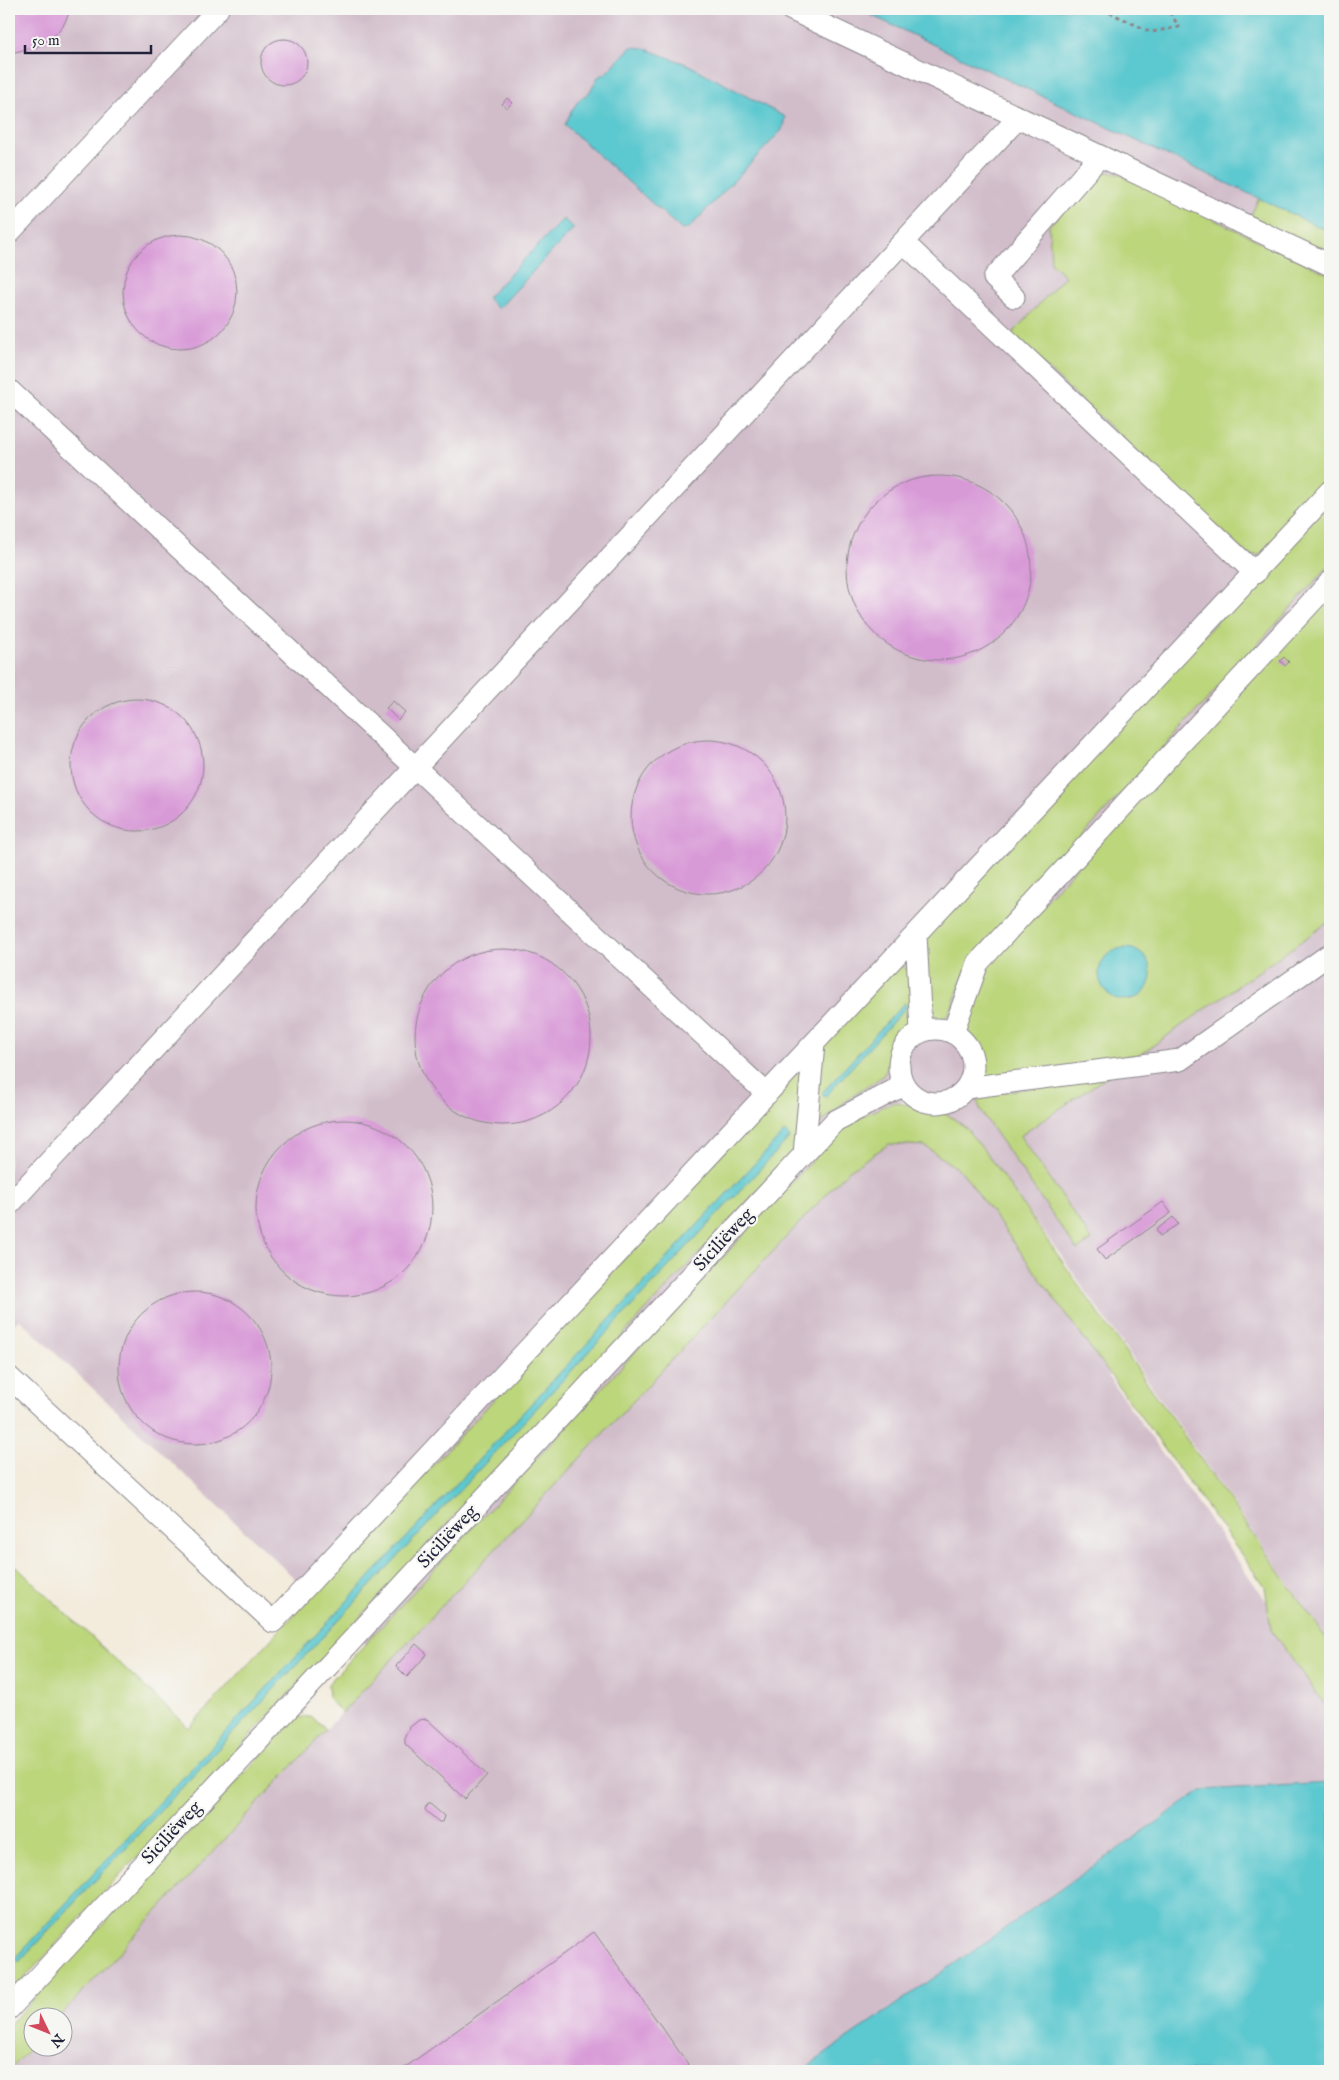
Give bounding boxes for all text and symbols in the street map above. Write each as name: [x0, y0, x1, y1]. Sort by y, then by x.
scale bar: [25, 22, 151, 54]
text: 50 m: [32, 31, 60, 50]
street label: Siciliëweg: [689, 1203, 760, 1277]
street label: Siciliëweg: [413, 1500, 484, 1574]
street label: Siciliëweg: [137, 1796, 208, 1870]
north arrow: [22, 2008, 72, 2058]
text: N: [46, 2029, 68, 2051]

